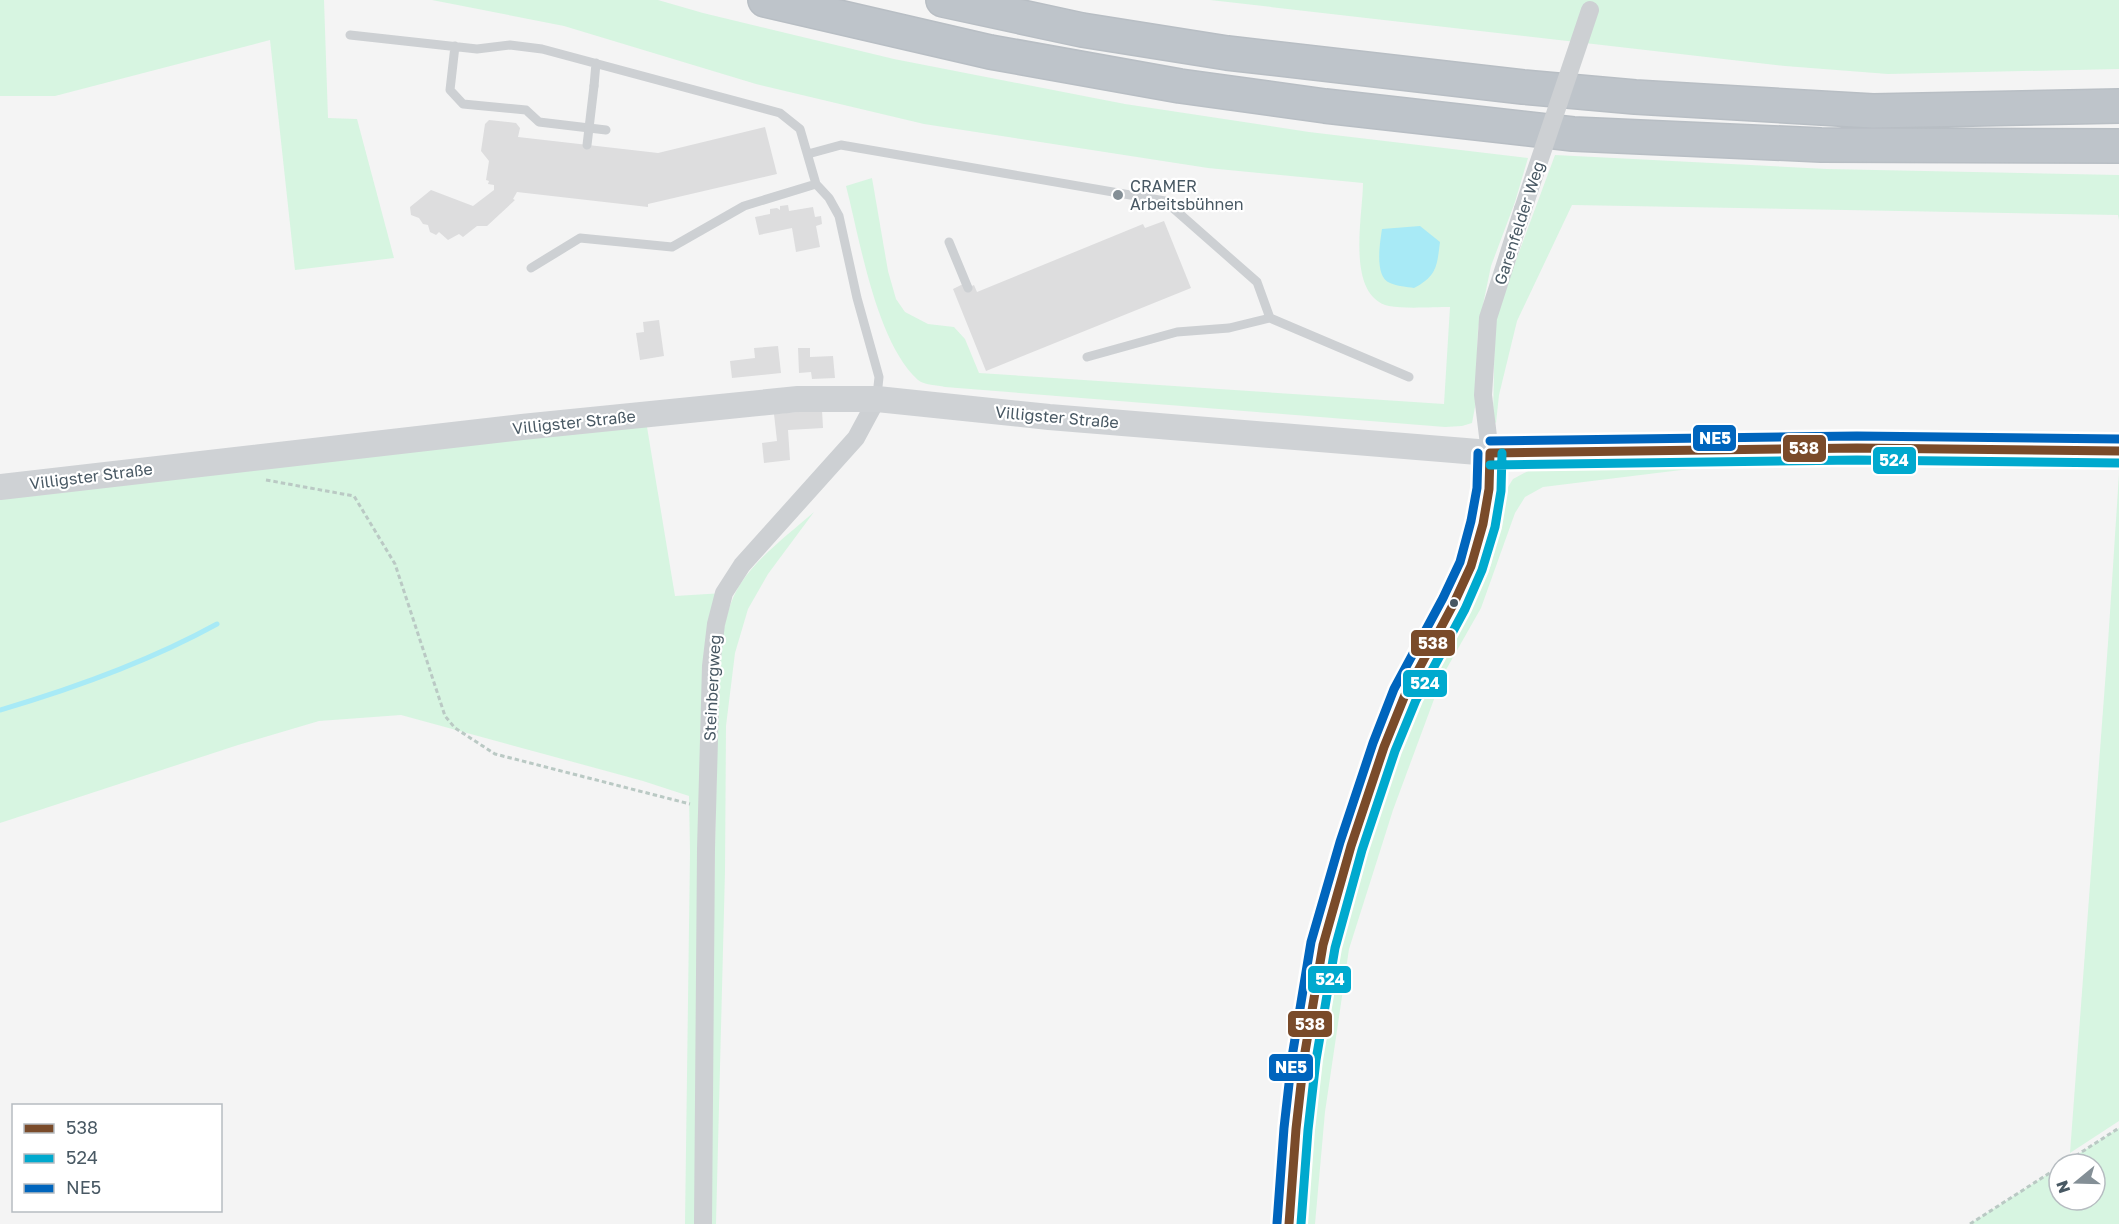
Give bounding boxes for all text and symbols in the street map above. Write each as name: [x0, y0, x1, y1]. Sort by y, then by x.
street label: Garenfelder Weg: [1490, 159, 1548, 287]
place label: CRAMER Arbeitsbühnen: [1130, 176, 1244, 214]
marker: CRAMER Arbeitsbühnen: [1111, 188, 1125, 202]
street label: Villigster Straße: [994, 402, 1120, 432]
street label: Villigster Straße: [511, 406, 637, 438]
line badge: NE5: [1692, 424, 1737, 452]
text: NE5: [1699, 428, 1731, 448]
line badge: 538: [1782, 434, 1827, 463]
text: 538: [1789, 438, 1819, 458]
line badge: 524: [1872, 446, 1917, 475]
text: 524: [1879, 450, 1909, 470]
street label: Villigster Straße: [28, 459, 154, 493]
unlabelled marker: [1448, 597, 1460, 609]
line badge: 538: [1410, 629, 1456, 657]
text: 538: [1418, 633, 1448, 653]
street label: Steinbergweg: [699, 634, 725, 742]
line badge: 524: [1402, 669, 1448, 698]
text: 524: [1410, 673, 1440, 693]
line badge: 524: [1307, 965, 1352, 994]
text: 524: [1315, 969, 1345, 989]
line badge: 538: [1287, 1010, 1333, 1038]
text: 538: [1295, 1014, 1325, 1034]
line badge: NE5: [1268, 1053, 1314, 1082]
text: NE5: [1275, 1057, 1307, 1077]
legend: [12, 1104, 222, 1212]
text: 538: [66, 1116, 98, 1138]
text: 524: [66, 1146, 98, 1168]
north arrow: [2047, 1152, 2107, 1212]
text: NE5: [66, 1176, 101, 1198]
text: N: [2051, 1178, 2074, 1196]

